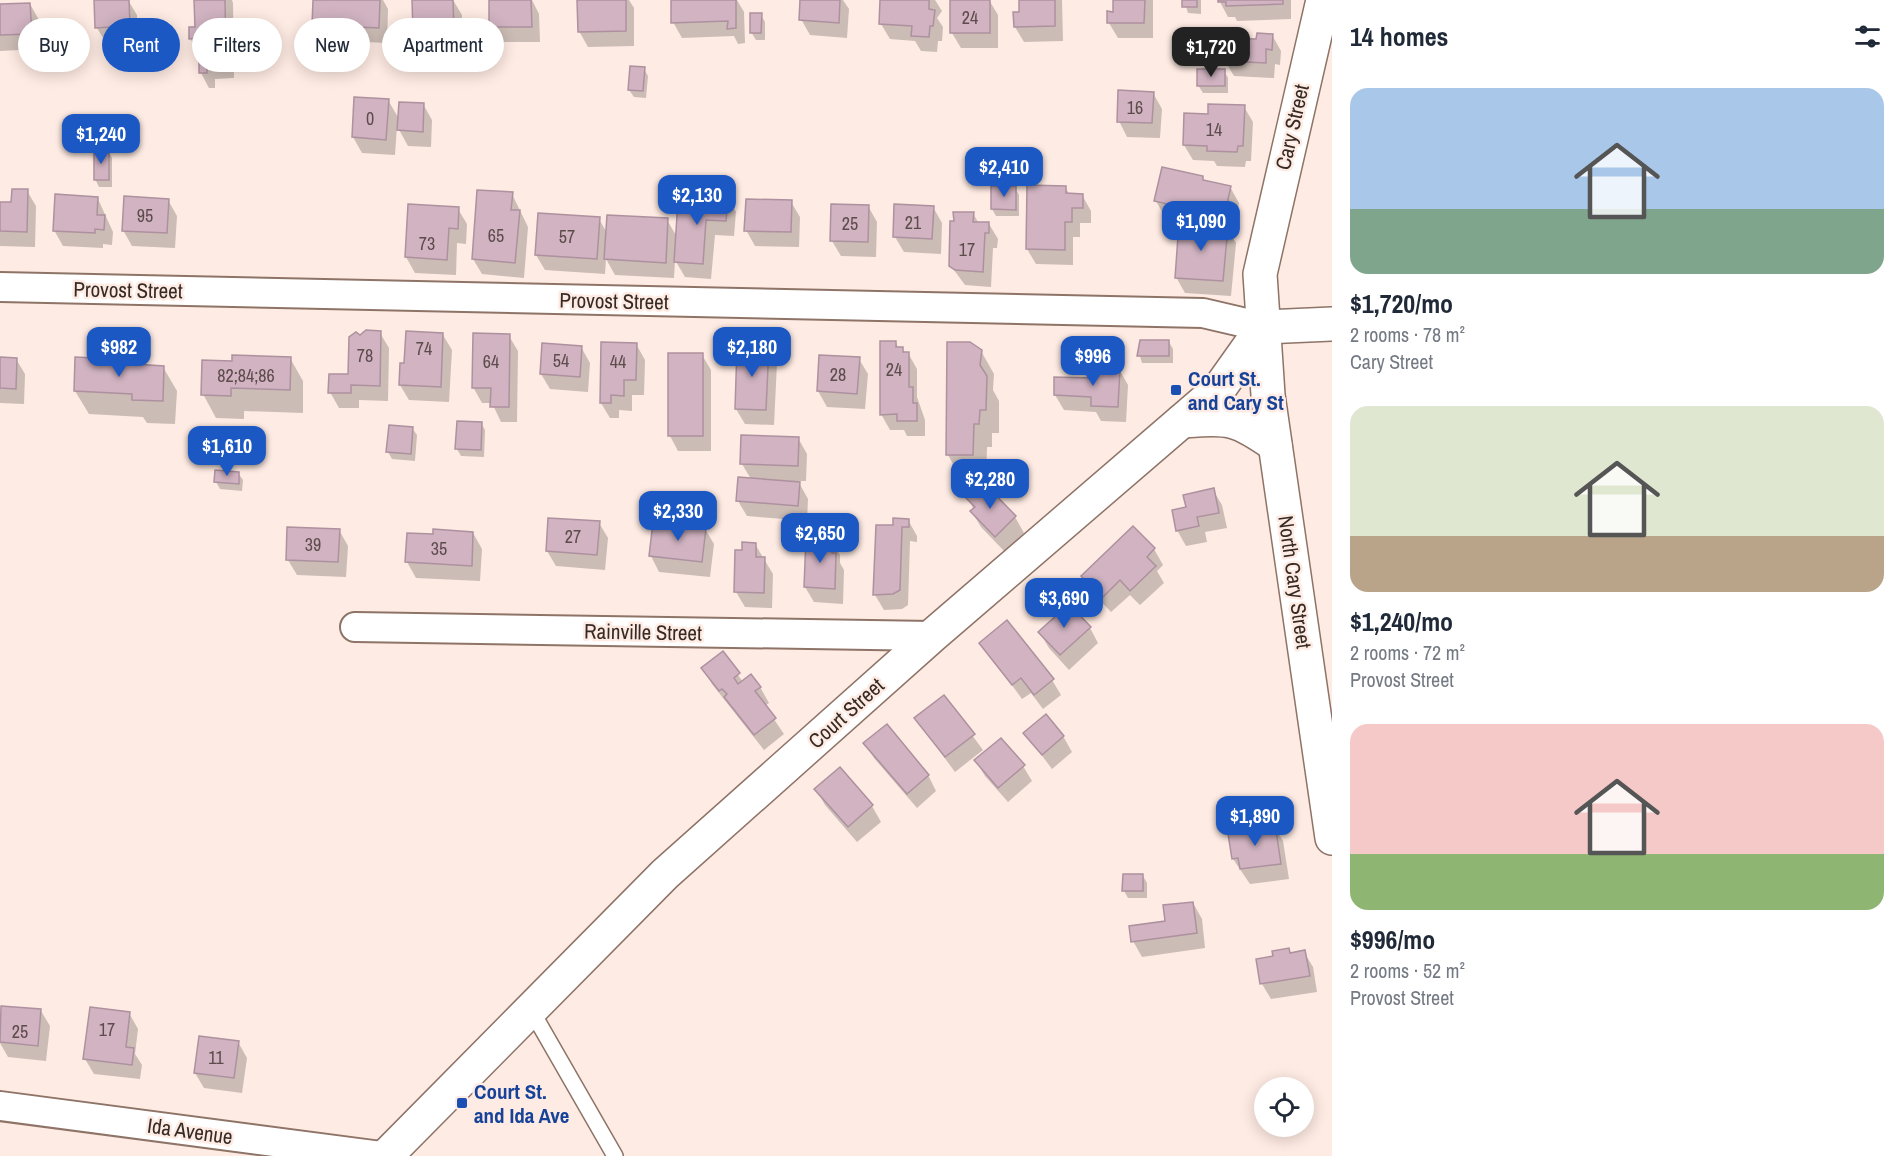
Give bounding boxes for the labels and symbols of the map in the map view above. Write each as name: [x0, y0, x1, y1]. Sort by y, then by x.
house number: 24: [962, 5, 978, 30]
pin: $1,720: [1162, 27, 1260, 78]
street label: Cary Street: [1268, 81, 1316, 173]
house number: 16: [1127, 95, 1143, 120]
house number: 0: [366, 106, 374, 131]
pin: $1,240: [52, 114, 150, 165]
house number: 14: [1206, 117, 1222, 142]
pin: $2,410: [955, 147, 1053, 198]
pin: $2,130: [648, 175, 746, 226]
pin: $1,090: [1152, 201, 1250, 252]
house number: 95: [137, 203, 153, 228]
house number: 21: [905, 210, 922, 235]
house number: 25: [842, 211, 858, 236]
house number: 65: [488, 223, 504, 248]
house number: 57: [559, 224, 575, 249]
house number: 73: [419, 231, 435, 256]
house number: 17: [959, 237, 975, 262]
street label: Provost Street: [73, 275, 183, 305]
street label: Provost Street: [559, 286, 669, 316]
pin: $982: [83, 327, 155, 378]
pin: $2,180: [703, 327, 801, 378]
house number: 74: [416, 336, 432, 361]
pin: $996: [1057, 336, 1129, 387]
house number: 78: [357, 343, 373, 368]
house number: 54: [553, 348, 569, 373]
house number: 64: [483, 349, 499, 374]
house number: 44: [610, 349, 626, 374]
house number: 24: [886, 357, 902, 382]
house number: 28: [830, 362, 846, 387]
house number: 82;84;86: [217, 363, 275, 388]
place label: Court St. and Cary St: [1188, 364, 1284, 417]
marker: Court St. and Cary St: [1169, 383, 1183, 397]
pin: $1,610: [178, 426, 276, 477]
pin: $2,280: [941, 459, 1039, 510]
pin: $2,330: [629, 491, 727, 542]
pin: $2,650: [771, 513, 869, 564]
street label: North Cary Street: [1271, 514, 1319, 651]
house number: 27: [565, 524, 581, 549]
house number: 39: [305, 532, 321, 557]
house number: 35: [431, 536, 447, 561]
pin: $3,690: [1015, 578, 1113, 629]
street label: Rainville Street: [584, 616, 702, 648]
street label: Court Street: [802, 671, 890, 755]
pin: $1,890: [1206, 796, 1304, 847]
house number: 17: [99, 1017, 115, 1042]
house number: 25: [12, 1019, 28, 1044]
house number: 11: [208, 1045, 224, 1070]
place label: Court St. and Ida Ave: [474, 1077, 569, 1130]
marker: Court St. and Ida Ave: [455, 1096, 469, 1110]
street label: Ida Avenue: [145, 1111, 235, 1151]

